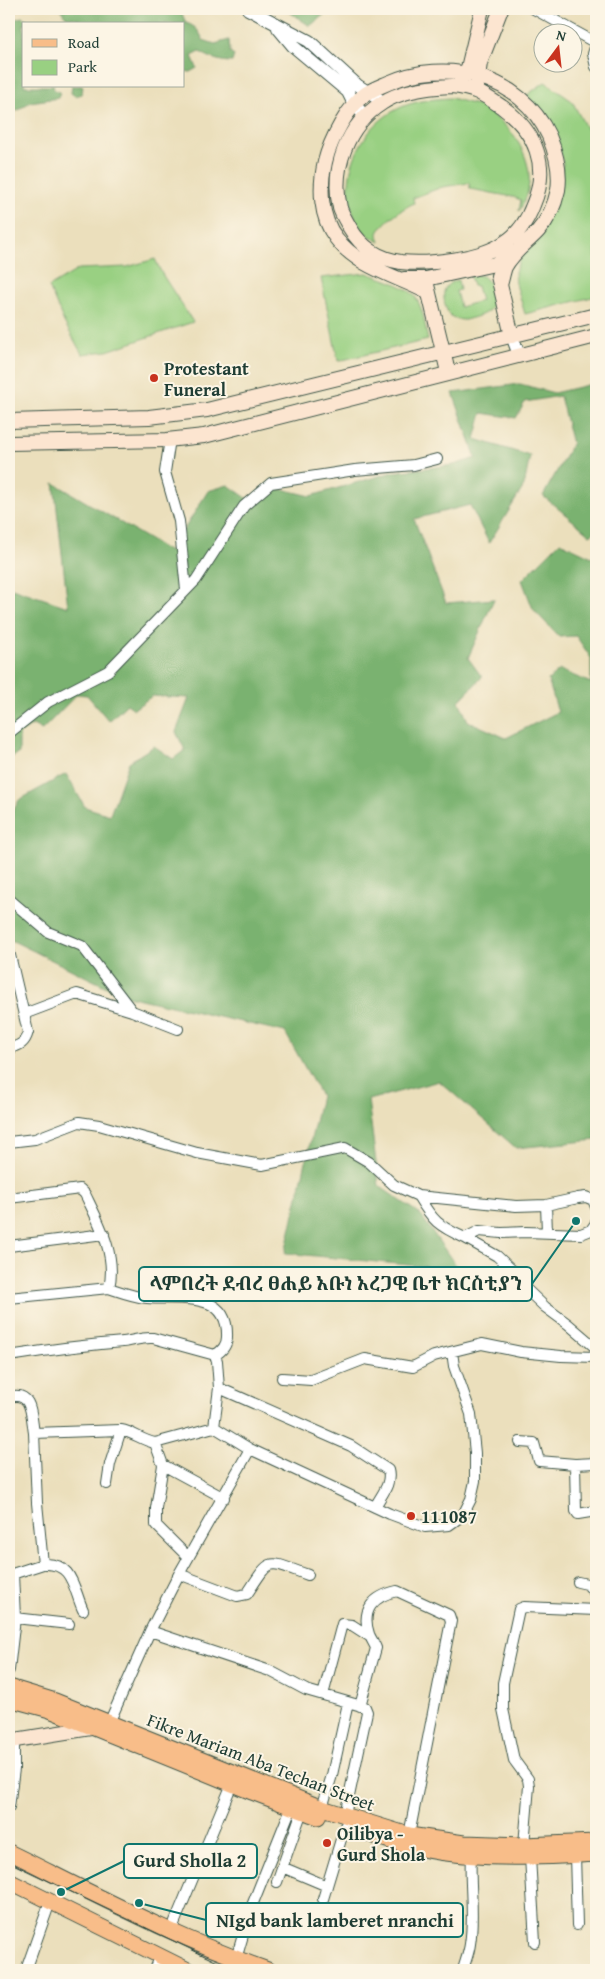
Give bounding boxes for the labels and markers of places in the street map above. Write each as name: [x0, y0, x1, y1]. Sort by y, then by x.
place label: Protestant Funeral: [164, 355, 249, 403]
marker: Protestant Funeral: [148, 372, 160, 384]
callout: ላምበረት ደብረ ፀሐይ አቡነ አረጋዊ ቤተ ክርስቲያን: [139, 1267, 532, 1301]
place label: 111087: [421, 1503, 477, 1530]
marker: 111087: [405, 1510, 417, 1522]
place label: Oilibya - Gurd Shola: [337, 1820, 426, 1868]
marker: Oilibya - Gurd Shola: [321, 1837, 333, 1849]
callout: Gurd Sholla 2: [124, 1844, 257, 1878]
callout: NIgd bank lamberet nranchi: [206, 1903, 463, 1937]

